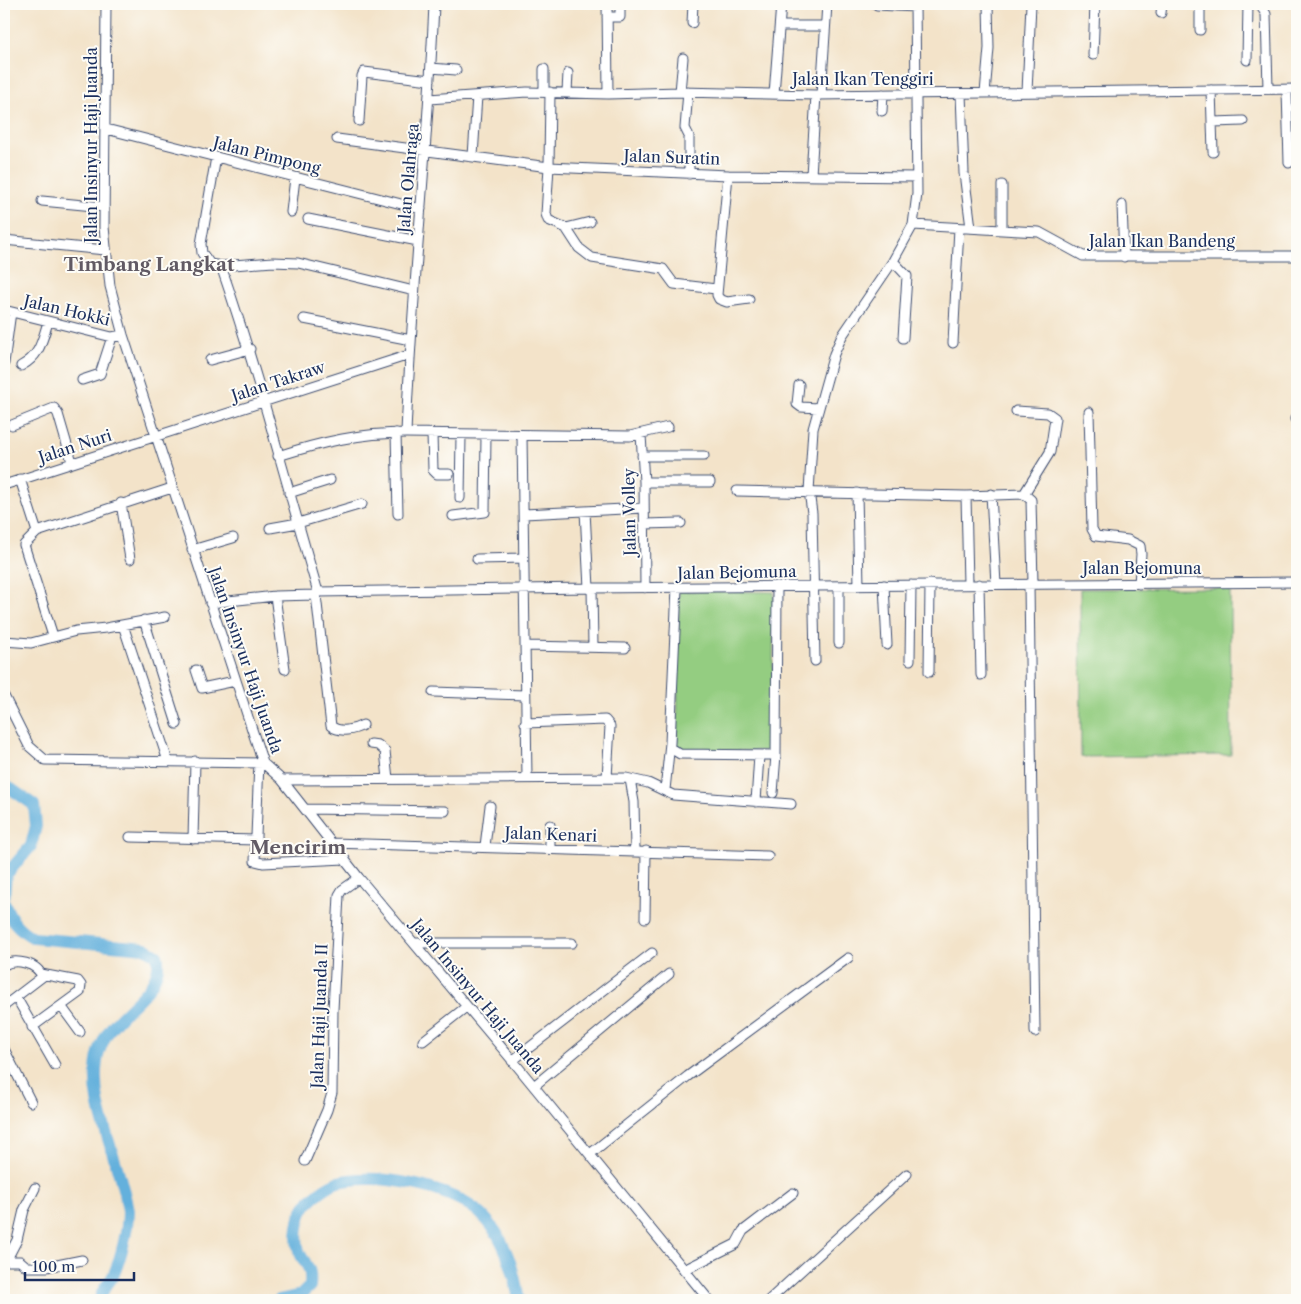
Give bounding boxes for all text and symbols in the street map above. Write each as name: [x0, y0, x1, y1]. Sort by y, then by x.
street label: Jalan Insinyur Haji Juanda: [81, 46, 101, 246]
street label: Jalan Ikan Tenggiri: [789, 69, 934, 89]
street label: Jalan Olahraga: [393, 122, 423, 236]
street label: Jalan Pimpong: [208, 131, 323, 178]
street label: Jalan Suratin: [620, 145, 721, 169]
street label: Jalan Ikan Bandeng: [1086, 231, 1235, 251]
district label: Timbang Langkat: [63, 253, 235, 276]
street label: Jalan Hokki: [19, 290, 112, 330]
street label: Jalan Takraw: [226, 356, 328, 406]
street label: Jalan Nuri: [33, 425, 114, 468]
street label: Jalan Volley: [618, 467, 640, 559]
street label: Jalan Bejomuna: [1079, 558, 1202, 578]
street label: Jalan Insinyur Haji Juanda: [204, 561, 288, 756]
street label: Jalan Bejomuna: [674, 561, 797, 583]
street label: Jalan Kenari: [501, 822, 598, 846]
district label: Mencirim: [250, 836, 346, 859]
street label: Jalan Insinyur Haji Juanda: [405, 912, 549, 1078]
street label: Jalan Haji Juanda II: [306, 943, 332, 1092]
scale bar: [25, 1249, 134, 1281]
text: 100 m: [32, 1257, 75, 1276]

